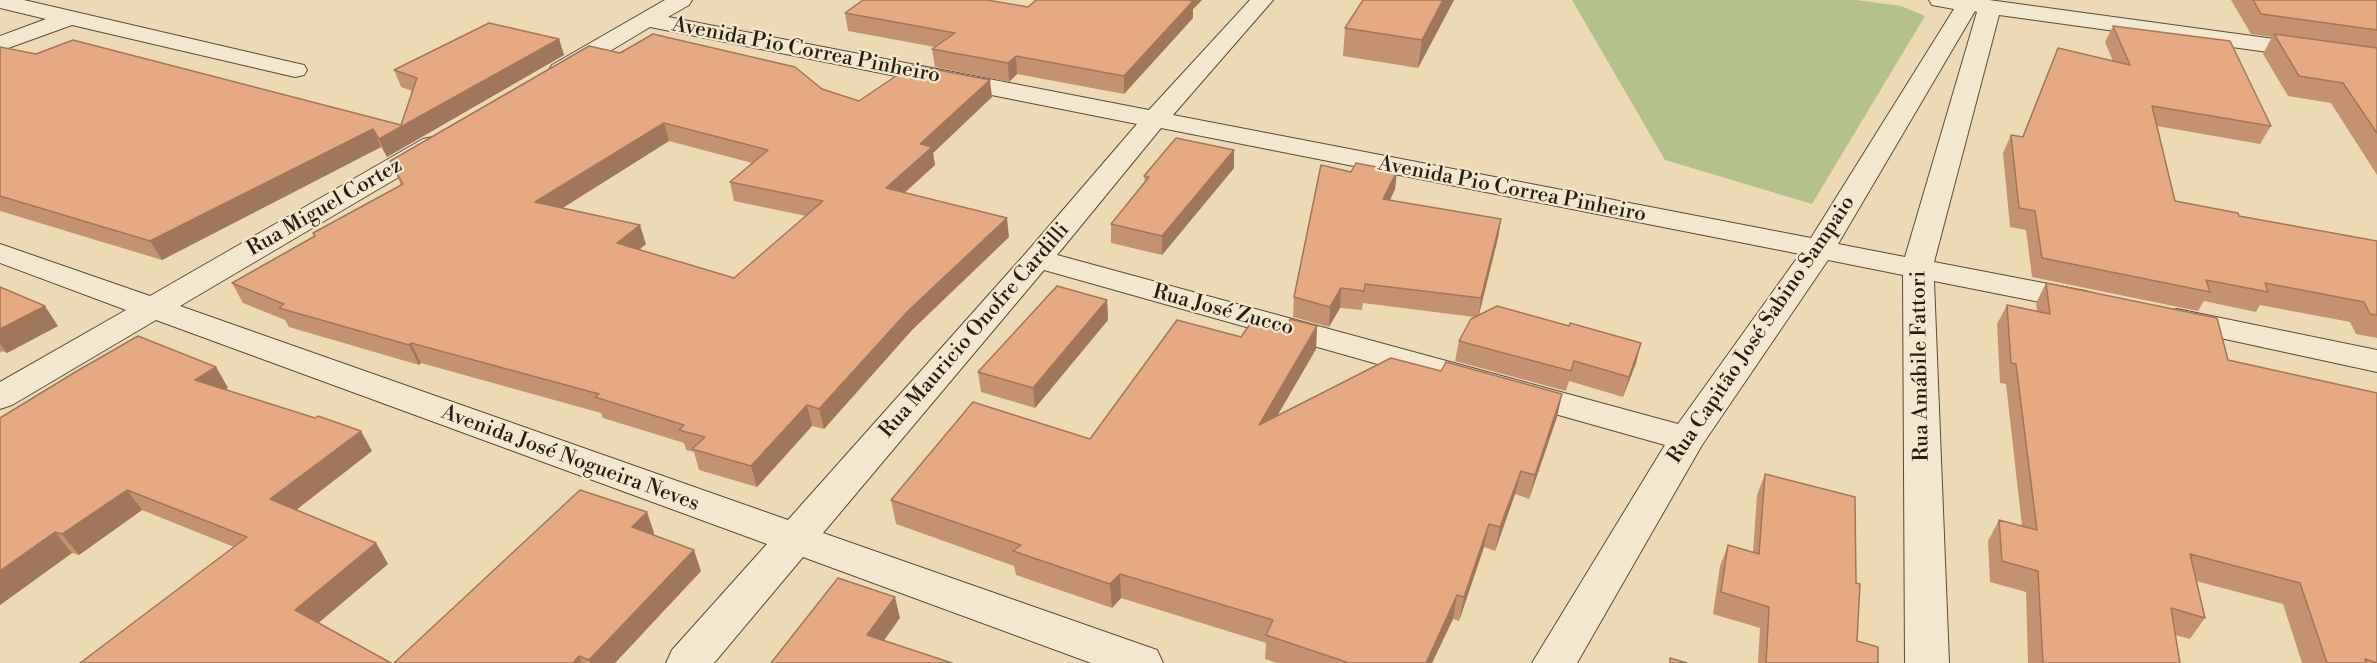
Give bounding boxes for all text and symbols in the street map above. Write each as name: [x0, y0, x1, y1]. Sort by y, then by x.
street label: Avenida Pio Correa Pinheiro: [670, 13, 942, 89]
street label: Avenida Pio Correa Pinheiro: [1376, 152, 1648, 228]
street label: Rua Miguel Cortez: [243, 153, 407, 263]
street label: Rua Capitão José Sabino Sampaio: [1663, 191, 1861, 469]
street label: Rua Mauricio Onofre Cardilli: [875, 218, 1075, 444]
street label: Rua Amábile Fattori: [1907, 270, 1935, 462]
street label: Rua José Zucco: [1150, 280, 1296, 342]
street label: Avenida José Nogueira Neves: [438, 401, 702, 517]

